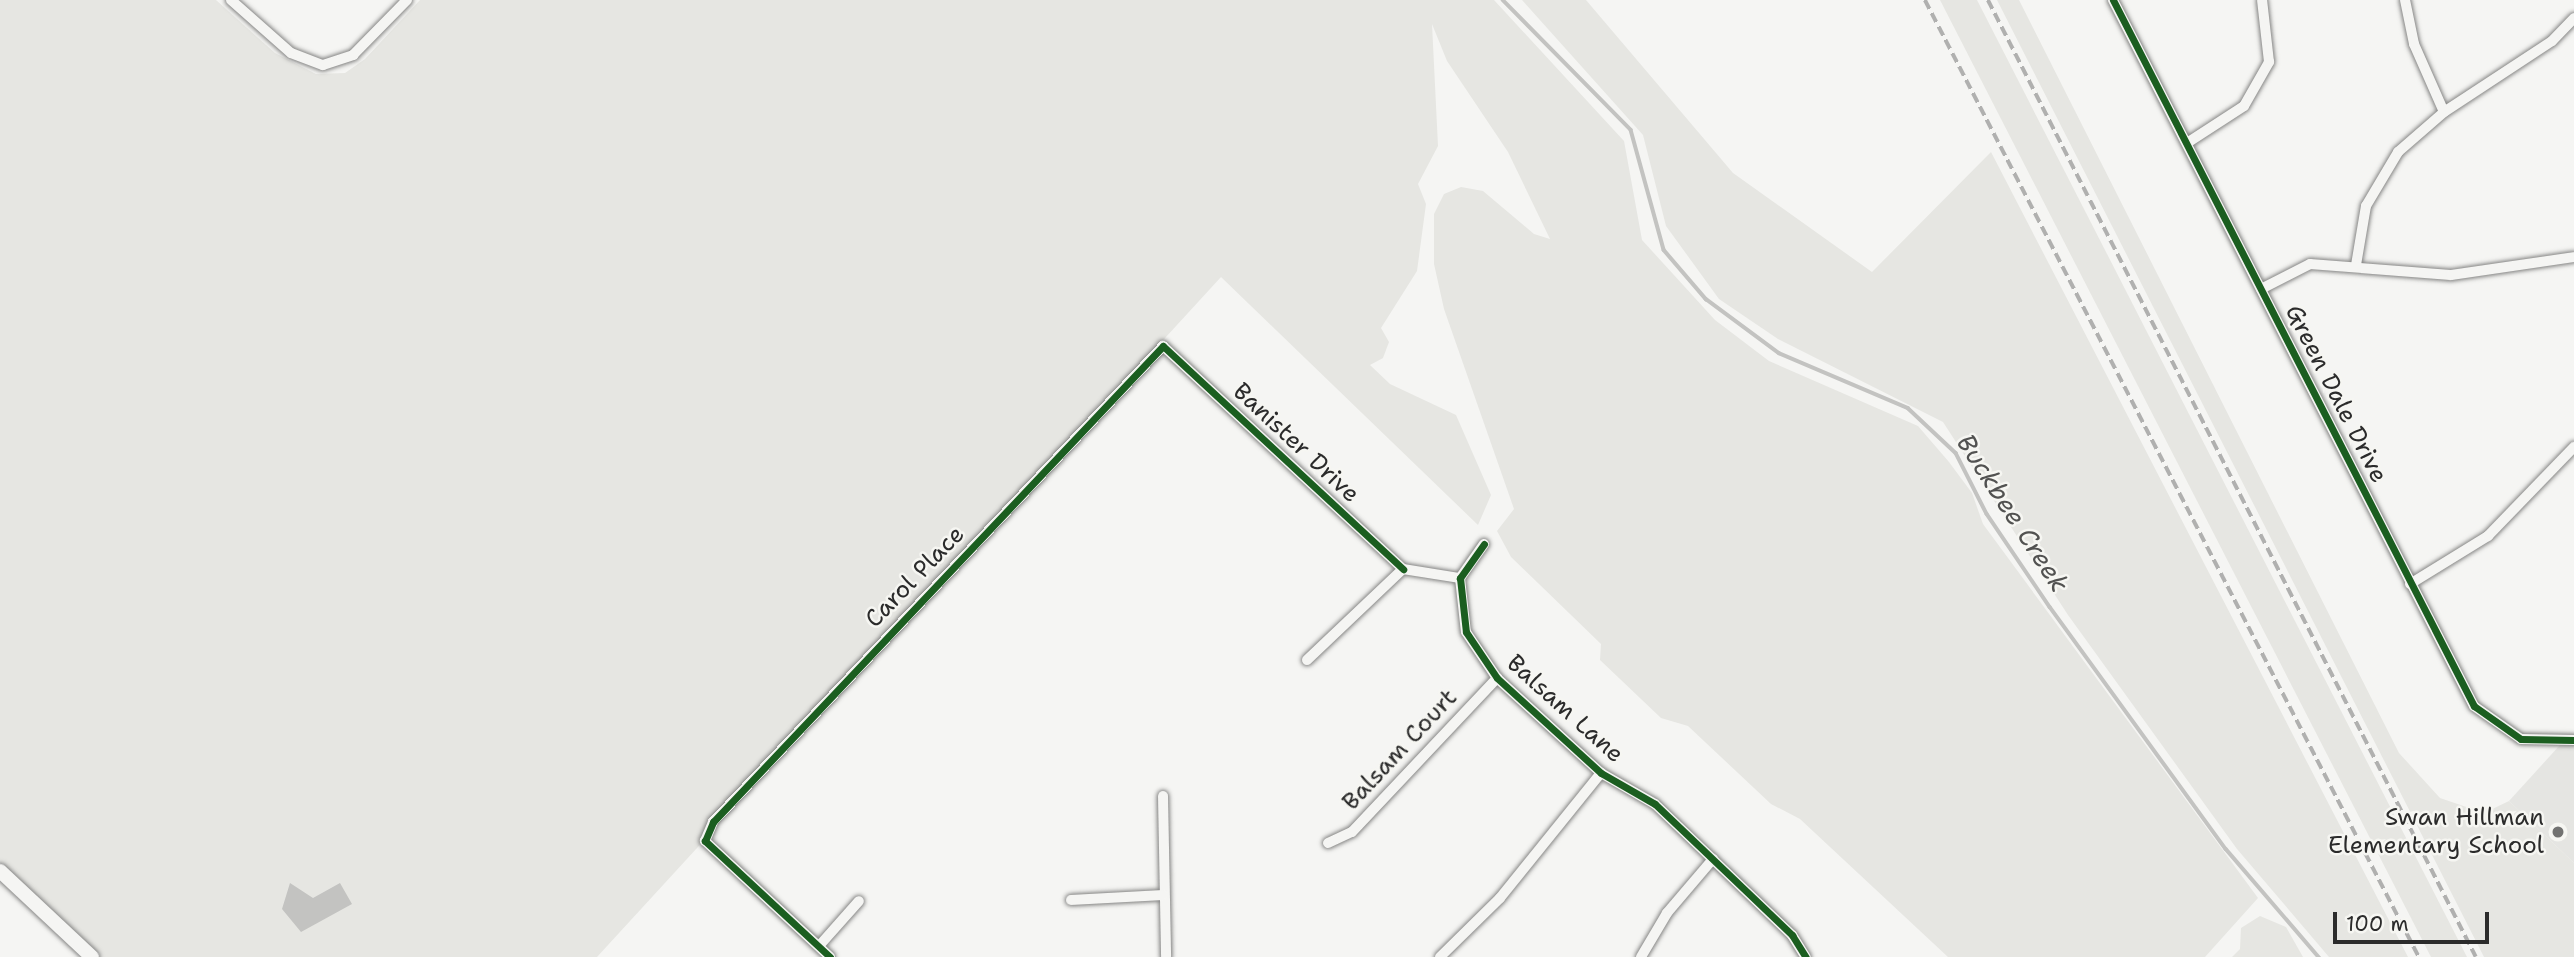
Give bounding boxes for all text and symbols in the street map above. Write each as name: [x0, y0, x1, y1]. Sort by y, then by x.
street label: Green Dale Drive: [2279, 300, 2393, 488]
street label: Banister Drive: [1227, 377, 1365, 509]
water label: Buckbee Creek: [1950, 428, 2076, 598]
street label: Carol Place: [859, 520, 971, 634]
street label: Balsam Lane: [1501, 649, 1629, 769]
street label: Balsam Court: [1337, 684, 1463, 816]
place label: Swan Hillman Elementary School: [2328, 804, 2544, 860]
marker: Swan Hillman Elementary School: [2550, 824, 2566, 840]
scale bar: [2336, 898, 2492, 942]
text: 100 m: [2346, 910, 2409, 938]

